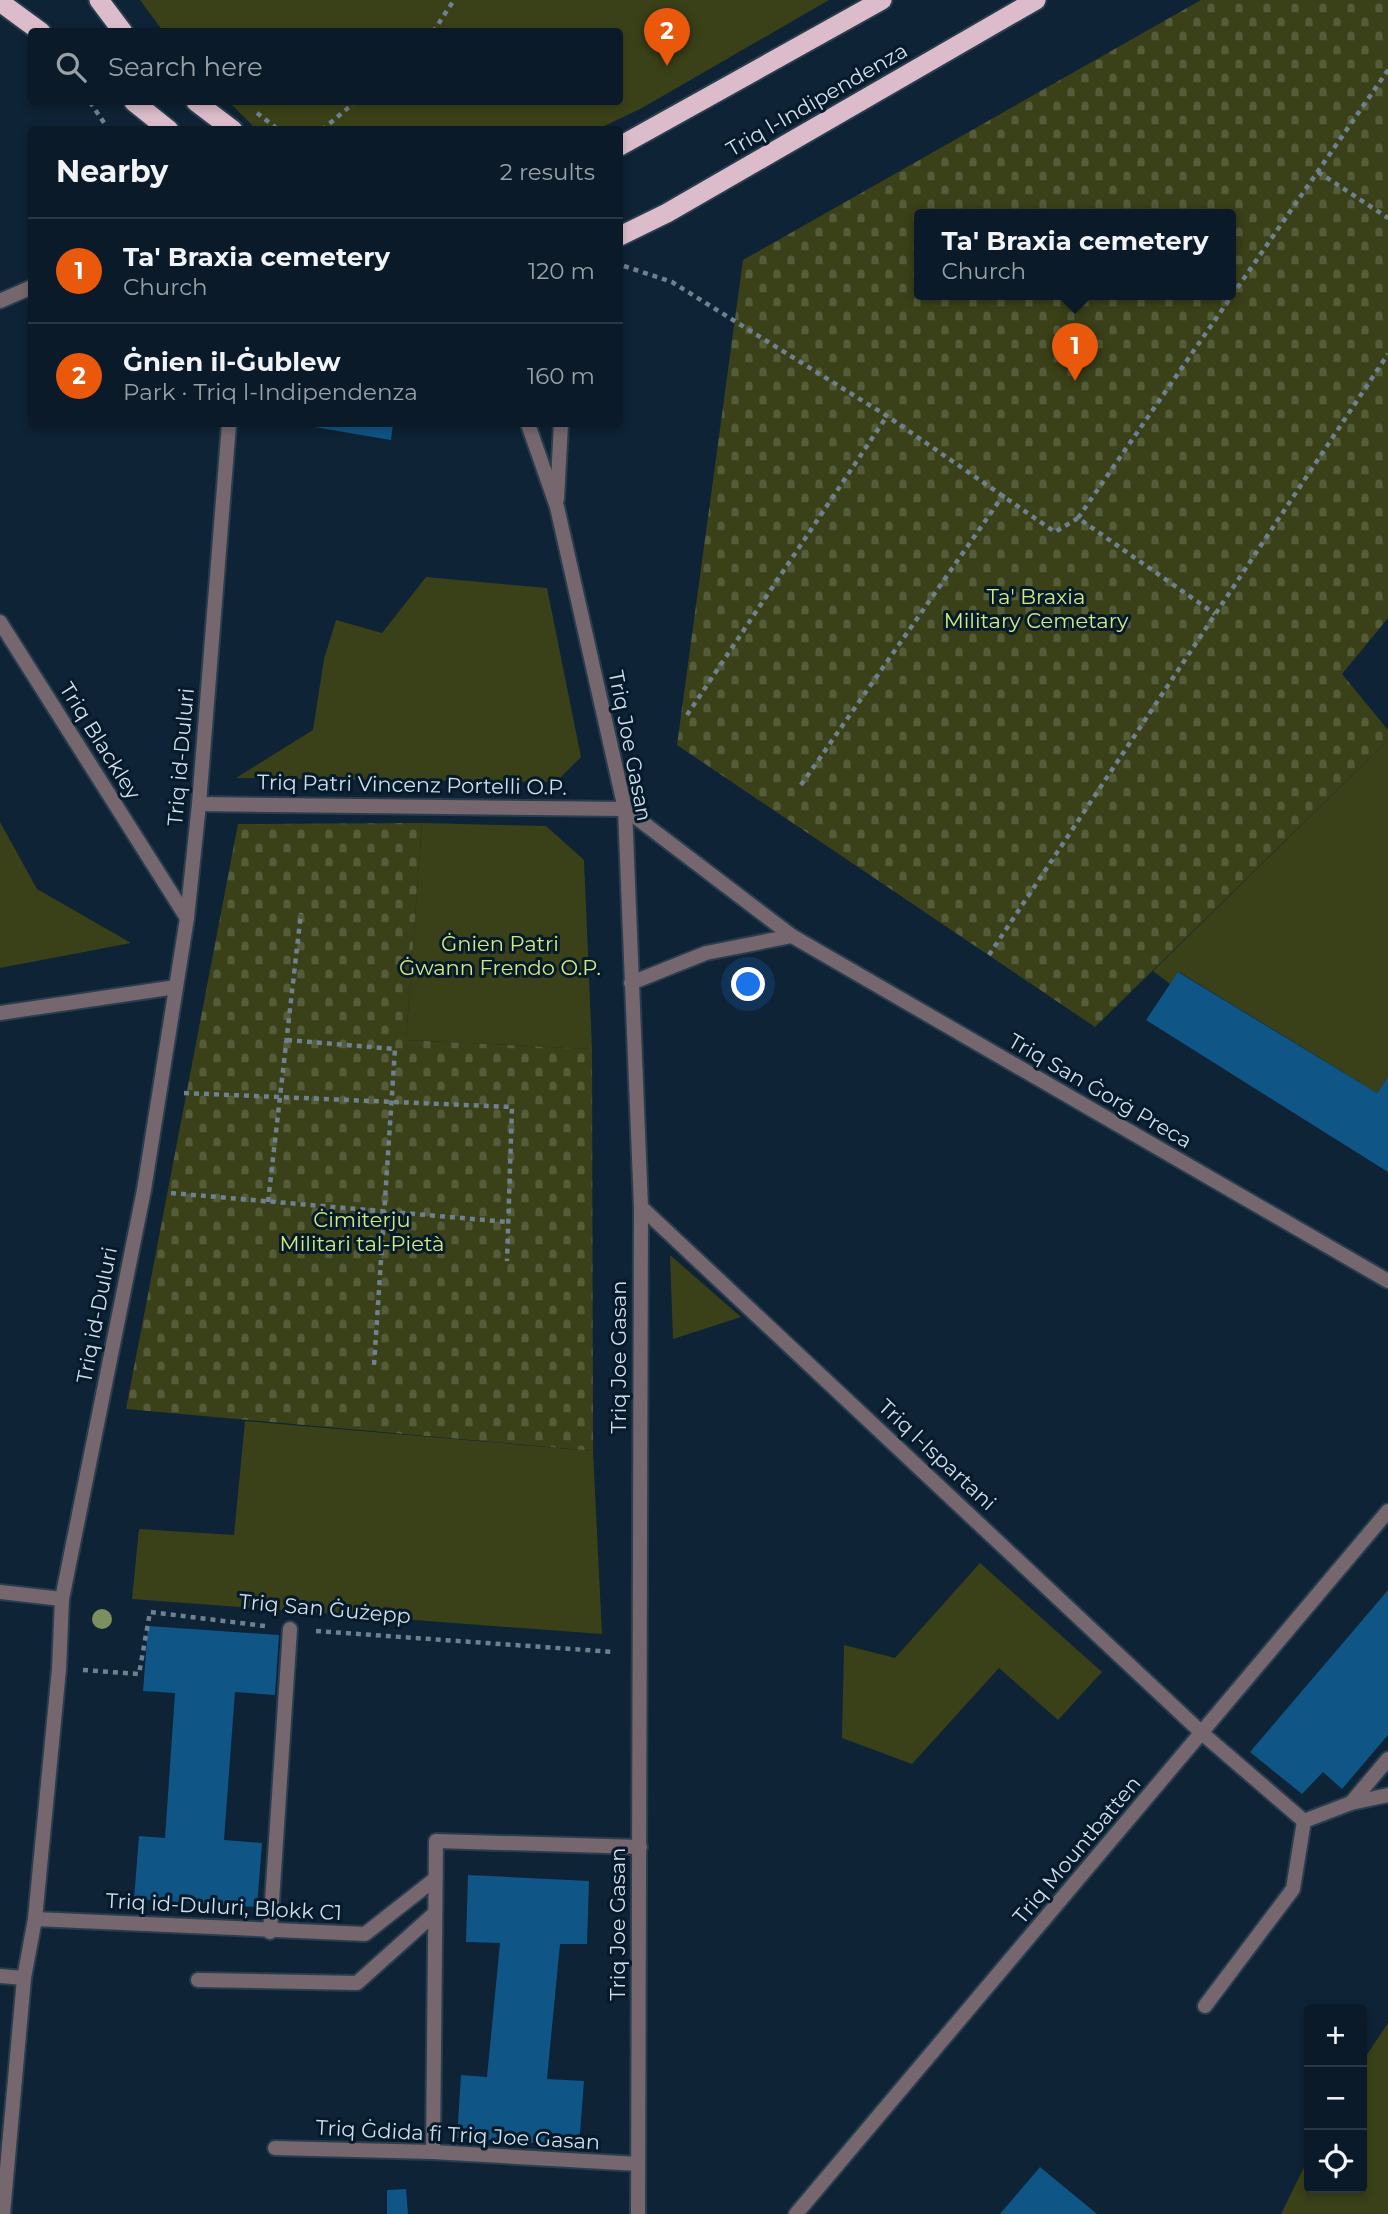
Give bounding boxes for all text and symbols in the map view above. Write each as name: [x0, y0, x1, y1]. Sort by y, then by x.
pin: 2: [644, 8, 690, 66]
search box: [28, 28, 623, 105]
street label: Triq l-Indipendenza: [722, 38, 912, 162]
icon: search: [52, 48, 90, 86]
text: Search here: [108, 51, 263, 83]
text: Nearby: [56, 153, 168, 190]
text: 2 results: [500, 158, 595, 186]
popup: [914, 209, 1236, 300]
text: Ta' Braxia cemetery: [942, 225, 1208, 257]
text: Ta' Braxia cemetery: [123, 241, 390, 273]
text: 1: [74, 257, 84, 285]
text: 120 m: [528, 257, 595, 285]
text: Church: [942, 257, 1026, 285]
text: Church: [123, 273, 208, 301]
pin: 1: [1052, 323, 1098, 381]
text: Ġnien il-Ġublew: [123, 346, 341, 378]
text: 2: [72, 362, 86, 390]
text: 160 m: [527, 362, 595, 390]
text: Park · Triq l-Indipendenza: [123, 378, 418, 406]
park label: Ta' Braxia Military Cemetary: [944, 584, 1129, 633]
street label: Triq Joe Gasan: [604, 669, 657, 823]
street label: Triq Blackley: [55, 678, 147, 804]
street label: Triq id-Duluri: [162, 687, 199, 827]
street label: Triq Patri Vincenz Portelli O.P.: [257, 769, 567, 800]
park label: Ġnien Patri Ġwann Frendo O.P.: [399, 931, 601, 980]
your location: [731, 967, 765, 1001]
street label: Triq San Ġorġ Preca: [1004, 1028, 1196, 1153]
park label: Ċimiterju Militari tal-Pietà: [280, 1207, 444, 1256]
street label: Triq id-Duluri: [71, 1245, 122, 1385]
street label: Triq Joe Gasan: [606, 1281, 631, 1433]
street label: Triq l-Ispartani: [873, 1394, 1001, 1515]
street label: Triq San Ġużepp: [238, 1589, 412, 1628]
street label: Triq Mountbatten: [1007, 1771, 1146, 1929]
street label: Triq Joe Gasan: [605, 1848, 630, 2000]
street label: Triq id-Duluri, Blokk C1: [105, 1888, 343, 1925]
map controls: [1304, 2004, 1367, 2193]
button: +: [1304, 2004, 1367, 2067]
button: −: [1304, 2067, 1367, 2130]
street label: Triq Ġdida fi Triq Joe Gasan: [315, 2115, 601, 2154]
button: locate: [1304, 2130, 1367, 2193]

